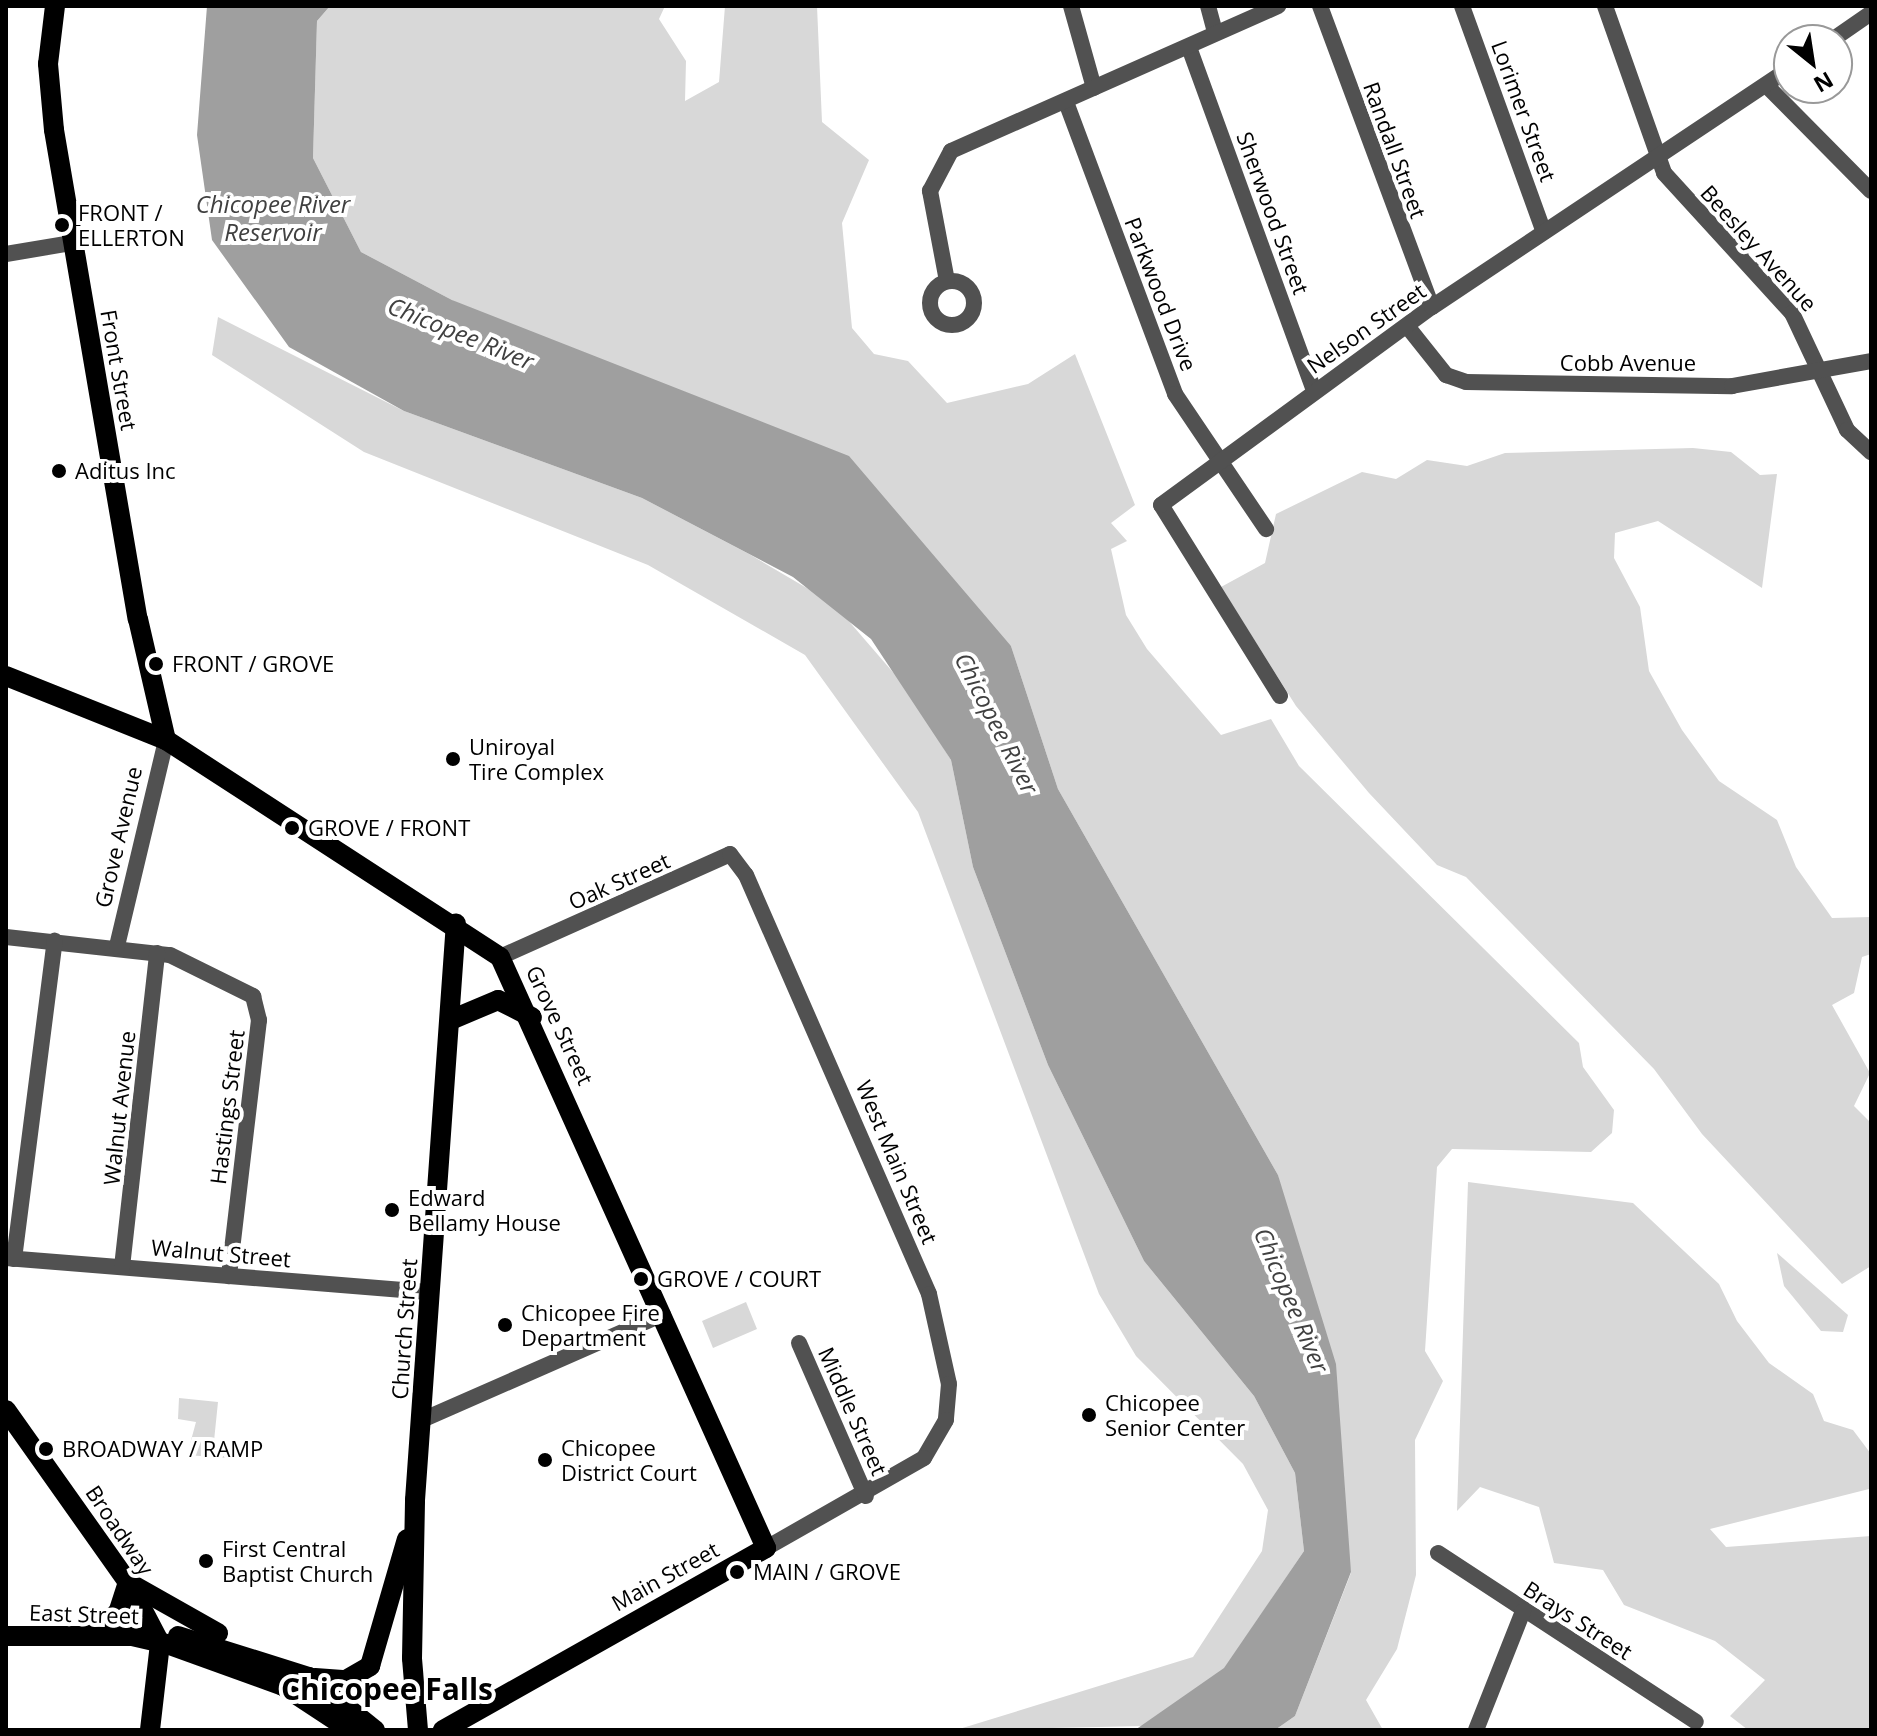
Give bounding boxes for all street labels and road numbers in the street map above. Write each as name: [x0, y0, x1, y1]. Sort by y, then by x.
street label: Lorimer Street: [1486, 37, 1562, 185]
street label: Randall Street: [1358, 78, 1432, 222]
street label: Sherwood Street: [1231, 128, 1315, 298]
street label: Beesley Avenue: [1695, 179, 1823, 317]
street label: Parkwood Drive: [1120, 213, 1202, 375]
street label: Nelson Street: [1302, 277, 1430, 379]
street label: Front Street: [95, 308, 143, 432]
street label: Cobb Avenue: [1560, 350, 1696, 376]
street label: Grove Avenue: [89, 764, 147, 910]
street label: Oak Street: [564, 847, 674, 915]
street label: Grove Street: [521, 961, 599, 1089]
street label: Hastings Street: [204, 1028, 250, 1186]
street label: Walnut Avenue: [98, 1029, 140, 1187]
street label: West Main Street: [851, 1076, 943, 1248]
street label: Walnut Street: [150, 1234, 292, 1272]
street label: Church Street: [386, 1258, 422, 1400]
street label: Middle Street: [813, 1343, 893, 1479]
street label: Broadway: [80, 1480, 160, 1580]
street label: Main Street: [607, 1536, 723, 1616]
street label: Brays Street: [1519, 1575, 1637, 1665]
street label: East Street: [29, 1599, 139, 1629]

